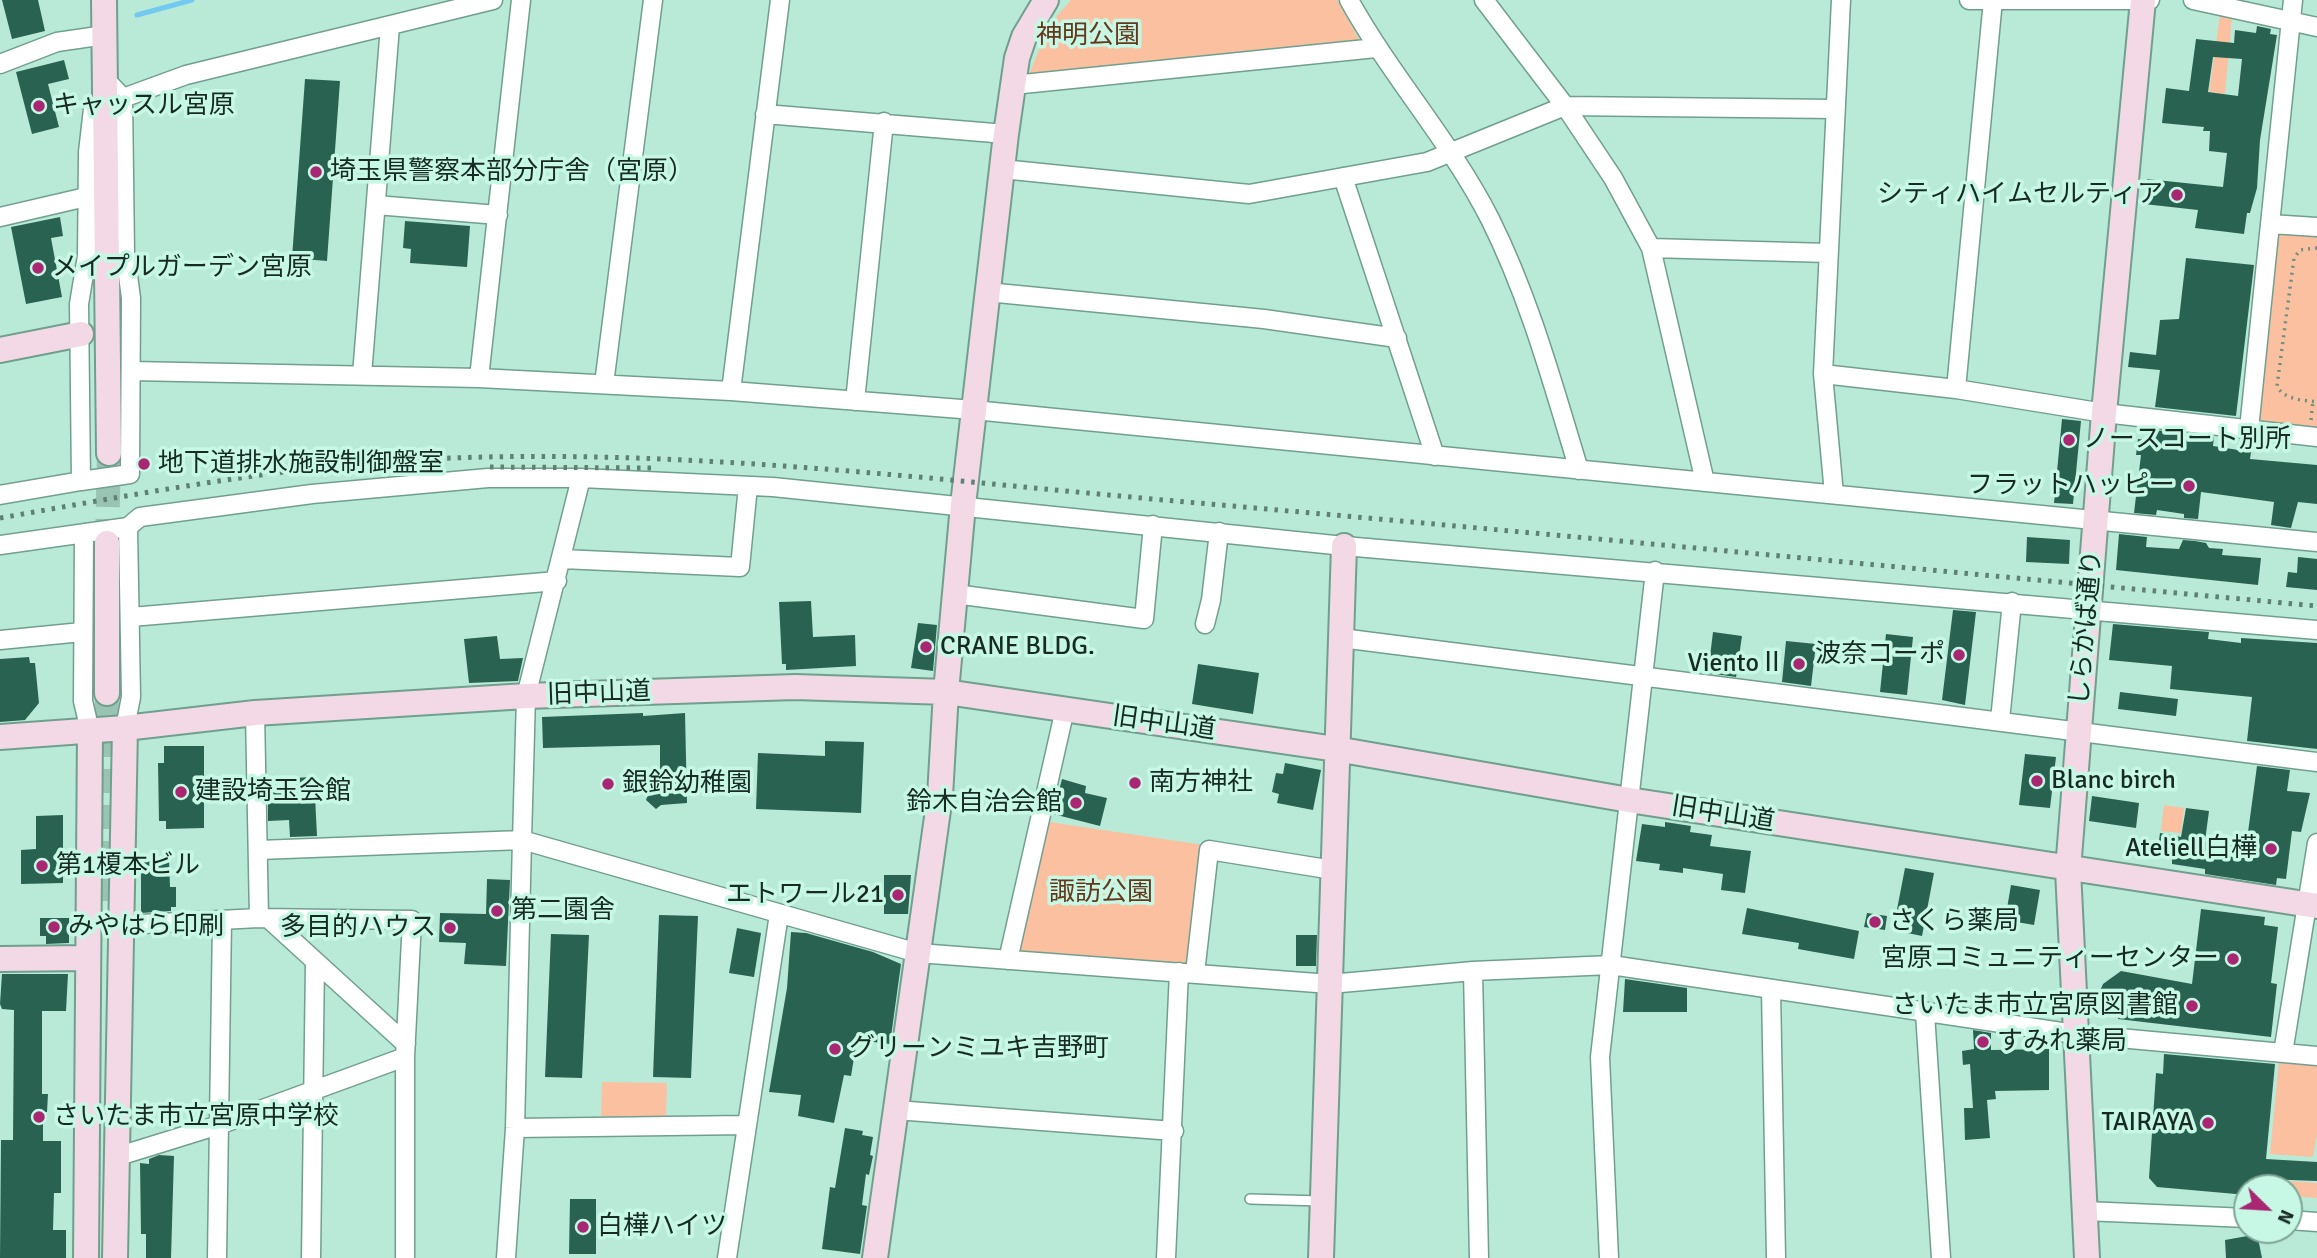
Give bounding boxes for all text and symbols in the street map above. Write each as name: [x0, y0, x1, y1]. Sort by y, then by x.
park label: 神明公園: [1036, 20, 1140, 52]
place label: キャッスル宮原: [53, 90, 235, 122]
marker: キャッスル宮原: [31, 98, 47, 114]
place label: 埼玉県警察本部分庁舎（宮原）: [330, 156, 694, 188]
marker: 埼玉県警察本部分庁舎（宮原）: [308, 164, 324, 180]
place label: シティハイムセルティア: [1877, 179, 2163, 211]
marker: シティハイムセルティア: [2169, 187, 2185, 203]
place label: メイプルガーデン宮原: [52, 252, 312, 284]
marker: メイプルガーデン宮原: [30, 260, 46, 276]
place label: ノースコート別所: [2083, 424, 2291, 456]
marker: ノースコート別所: [2061, 432, 2077, 448]
place label: 地下道排水施設制御盤室: [158, 448, 444, 480]
marker: 地下道排水施設制御盤室: [136, 456, 152, 472]
place label: フラットハッピー: [1967, 470, 2175, 502]
marker: フラットハッピー: [2181, 478, 2197, 494]
street label: しらかば通り: [2065, 549, 2109, 707]
place label: CRANE BLDG.: [940, 631, 1095, 663]
marker: CRANE BLDG.: [918, 639, 934, 655]
place label: 波奈コーポ: [1815, 639, 1945, 671]
marker: 波奈コーポ: [1951, 647, 1967, 663]
place label: VientoⅡ: [1687, 648, 1785, 680]
marker: VientoⅡ: [1791, 656, 1807, 672]
street label: 旧中山道: [546, 677, 652, 711]
street label: 旧中山道: [1110, 701, 1218, 747]
place label: Blanc birch: [2051, 765, 2176, 797]
place label: 南方神社: [1149, 767, 1253, 799]
place label: 銀鈴幼稚園: [622, 768, 752, 800]
marker: Blanc birch: [2029, 773, 2045, 789]
marker: 南方神社: [1127, 775, 1143, 791]
place label: 建設埼玉会館: [195, 776, 351, 808]
marker: 銀鈴幼稚園: [600, 776, 616, 792]
marker: 建設埼玉会館: [173, 784, 189, 800]
place label: 鈴木自治会館: [906, 787, 1062, 819]
street label: 旧中山道: [1669, 791, 1777, 839]
marker: 鈴木自治会館: [1068, 795, 1084, 811]
place label: Ateliell白樺: [2125, 833, 2257, 865]
marker: Ateliell白樺: [2263, 841, 2279, 857]
place label: 第1榎本ビル: [56, 850, 200, 882]
marker: 第1榎本ビル: [34, 858, 50, 874]
park label: 諏訪公園: [1049, 877, 1153, 909]
place label: エトワール21: [726, 879, 884, 911]
marker: エトワール21: [890, 887, 906, 903]
place label: 第二園舎: [511, 895, 615, 927]
marker: 第二園舎: [489, 903, 505, 919]
place label: さくら薬局: [1889, 906, 2019, 938]
place label: みやはら印刷: [68, 911, 224, 943]
place label: 多目的ハウス: [280, 912, 436, 944]
marker: さくら薬局: [1867, 914, 1883, 930]
marker: みやはら印刷: [46, 919, 62, 935]
marker: 多目的ハウス: [442, 920, 458, 936]
place label: 宮原コミュニティーセンター: [1881, 943, 2219, 975]
marker: 宮原コミュニティーセンター: [2225, 951, 2241, 967]
place label: さいたま市立宮原図書館: [1892, 990, 2178, 1022]
marker: さいたま市立宮原図書館: [2184, 998, 2200, 1014]
place label: すみれ薬局: [1997, 1026, 2127, 1058]
place label: グリーンミユキ吉野町: [849, 1033, 1109, 1065]
marker: すみれ薬局: [1975, 1034, 1991, 1050]
marker: グリーンミユキ吉野町: [827, 1041, 843, 1057]
place label: さいたま市立宮原中学校: [53, 1101, 339, 1133]
place label: TAIRAYA: [2102, 1107, 2194, 1139]
marker: さいたま市立宮原中学校: [31, 1109, 47, 1125]
marker: TAIRAYA: [2200, 1115, 2216, 1131]
north arrow: [2233, 1174, 2303, 1244]
text: N: [2272, 1206, 2299, 1228]
place label: 白樺ハイツ: [597, 1211, 727, 1243]
marker: 白樺ハイツ: [575, 1219, 591, 1235]

